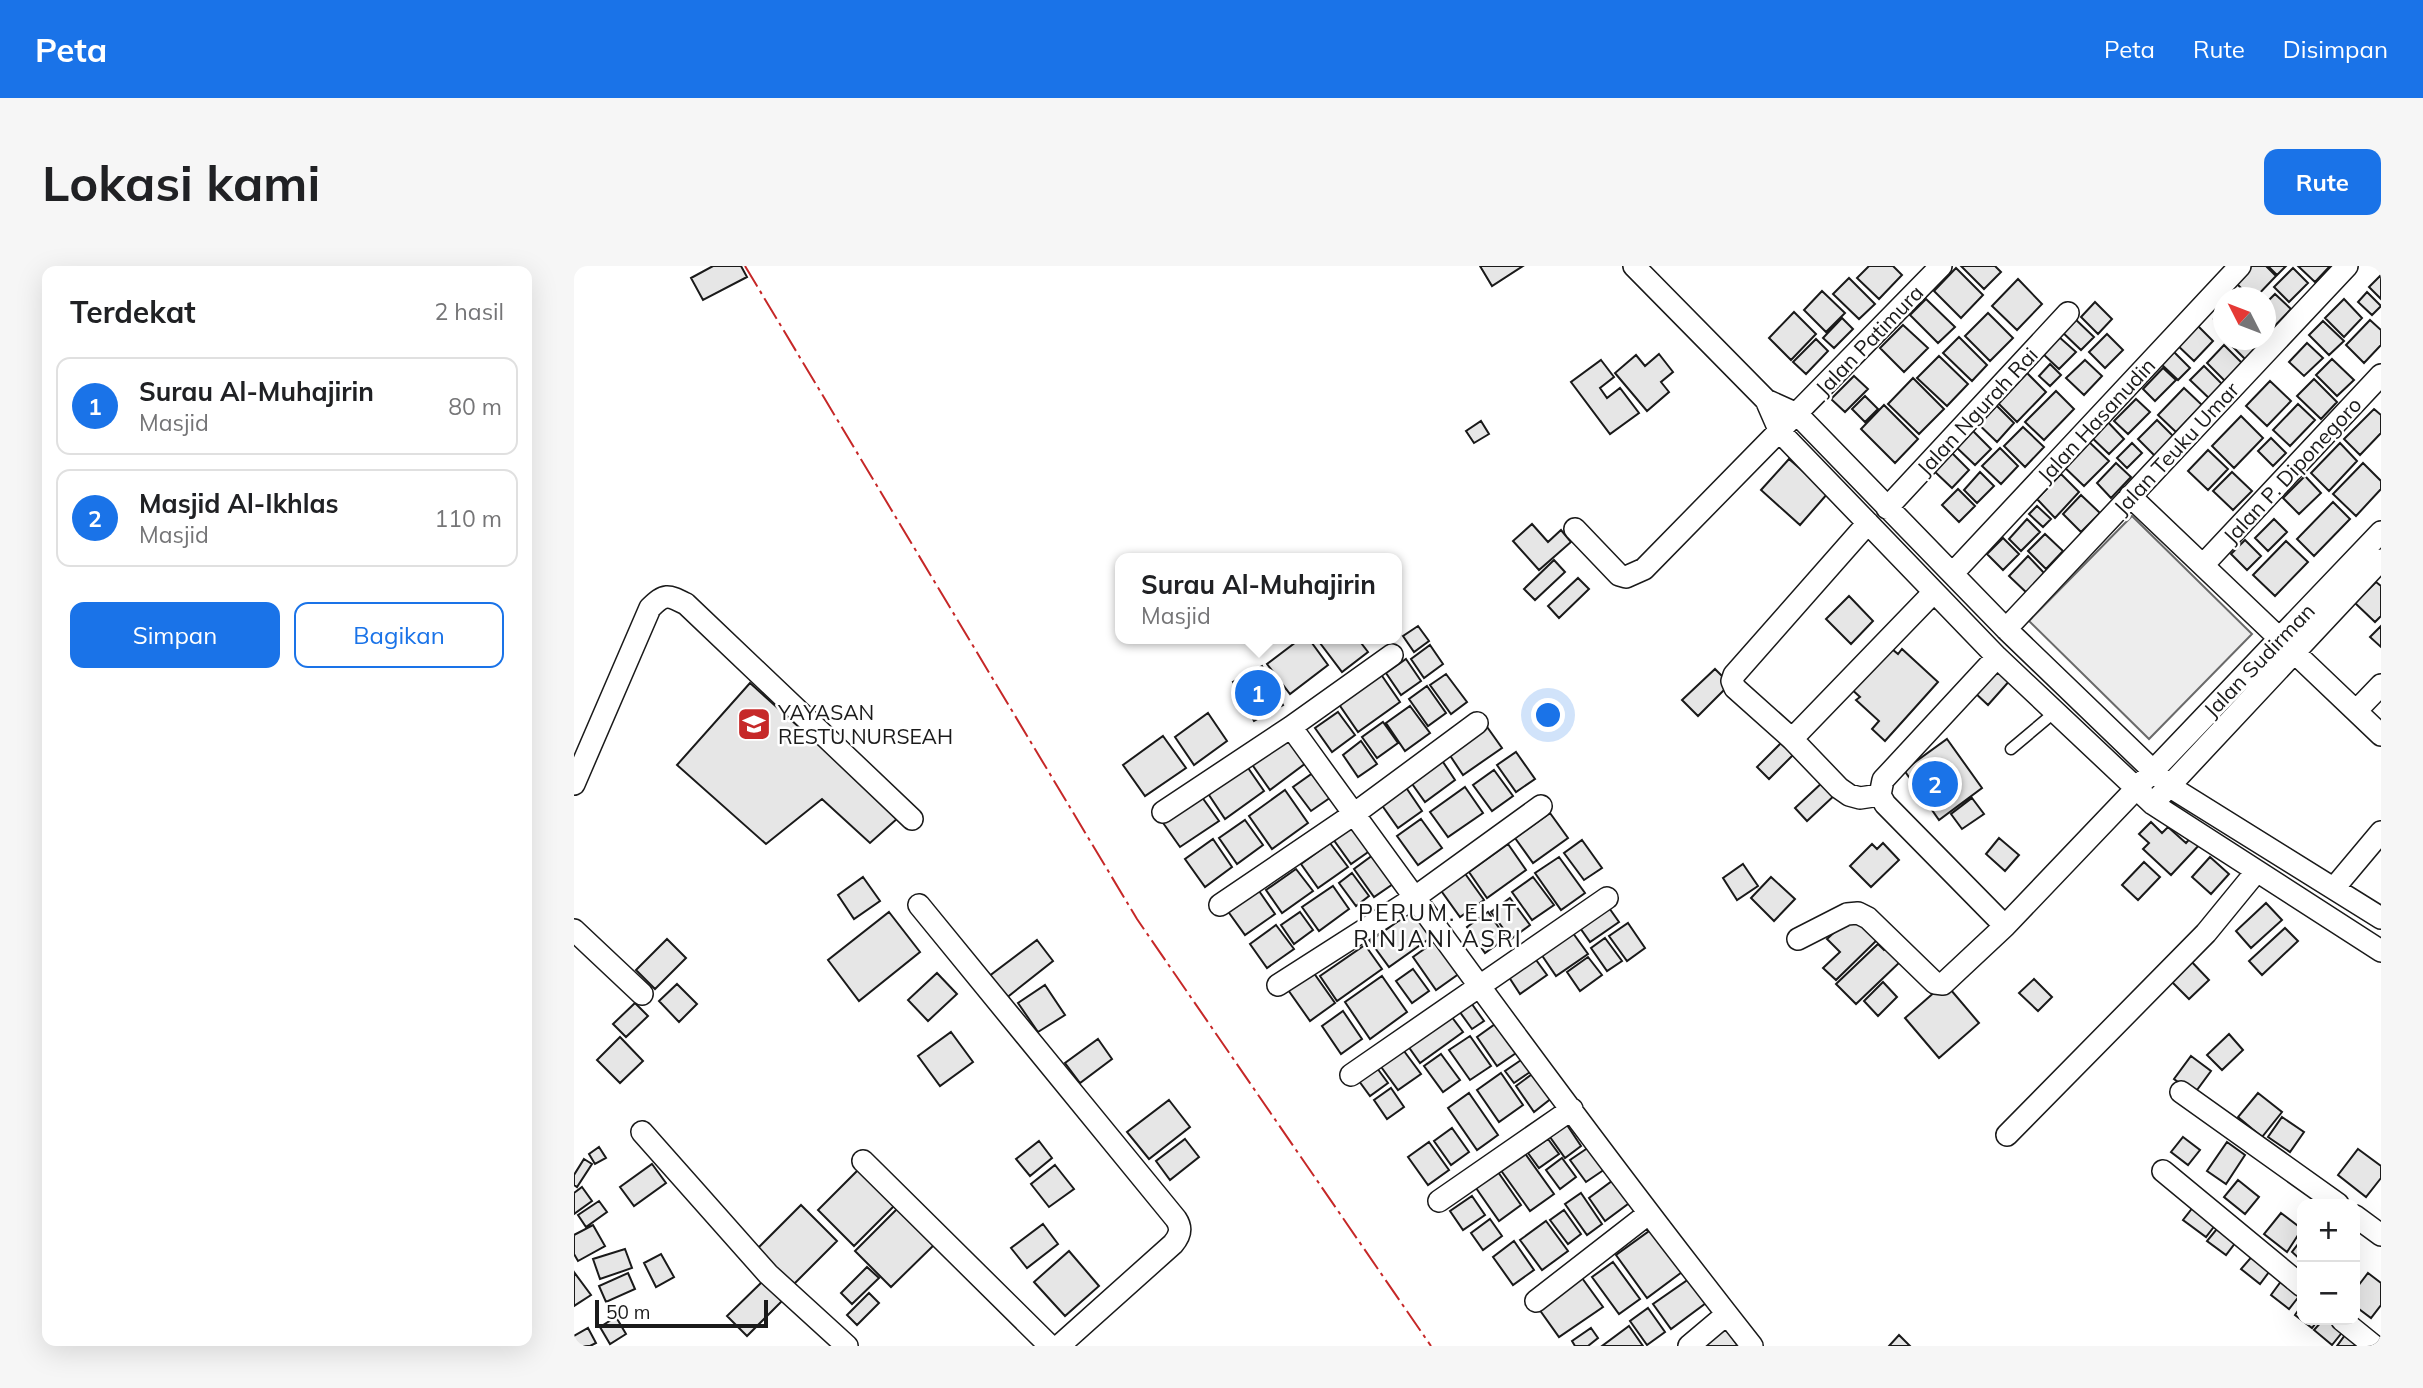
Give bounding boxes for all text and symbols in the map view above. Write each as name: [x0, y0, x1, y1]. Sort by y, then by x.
text: Peta: [35, 29, 107, 70]
text: Peta: [2104, 34, 2155, 64]
text: Rute: [2193, 34, 2245, 64]
text: Disimpan: [2283, 34, 2388, 64]
button: Rute: [2264, 149, 2381, 215]
text: Lokasi kami: [42, 152, 320, 213]
street label: Jalan Patimura: [1810, 279, 1928, 401]
north arrow: [2213, 287, 2276, 350]
text: Terdekat: [70, 293, 196, 331]
text: 2 hasil: [435, 297, 504, 326]
street label: Jalan Ngurah Rai: [1911, 342, 2043, 480]
street label: Jalan Hasanudin: [2032, 352, 2160, 488]
text: Surau Al-Muhajirin: [139, 375, 374, 408]
street label: Jalan Teuku Umar: [2108, 376, 2244, 520]
street label: Jalan P. Diponegoro: [2217, 391, 2367, 549]
text: 1: [88, 392, 102, 421]
text: 80 m: [448, 392, 502, 421]
text: Masjid: [139, 408, 209, 437]
text: Masjid Al-Ikhlas: [139, 487, 339, 520]
text: 2: [88, 504, 102, 533]
text: 110 m: [434, 504, 502, 533]
text: Masjid: [139, 520, 209, 549]
popup: [1115, 553, 1402, 644]
text: Surau Al-Muhajirin: [1141, 568, 1376, 601]
street label: Jalan Sudirman: [2198, 597, 2320, 723]
text: Masjid: [1141, 601, 1211, 630]
button: Simpan: [70, 602, 280, 668]
button: Bagikan: [294, 602, 504, 668]
pin: 1: [1235, 667, 1281, 719]
your location: [1531, 698, 1565, 732]
place label: YAYASAN RESTU NURSEAH: [777, 699, 953, 749]
school or university icon: YAYASAN RESTU NURSEAH: [735, 705, 773, 743]
pin: 2: [1912, 758, 1958, 810]
district label: PERUM. ELIT RINJANI ASRI: [1353, 898, 1523, 953]
map controls: [2297, 1199, 2360, 1325]
button: +: [2297, 1199, 2360, 1262]
button: −: [2297, 1262, 2360, 1325]
scale bar: [595, 1297, 768, 1329]
text: 50 m: [606, 1300, 650, 1324]

